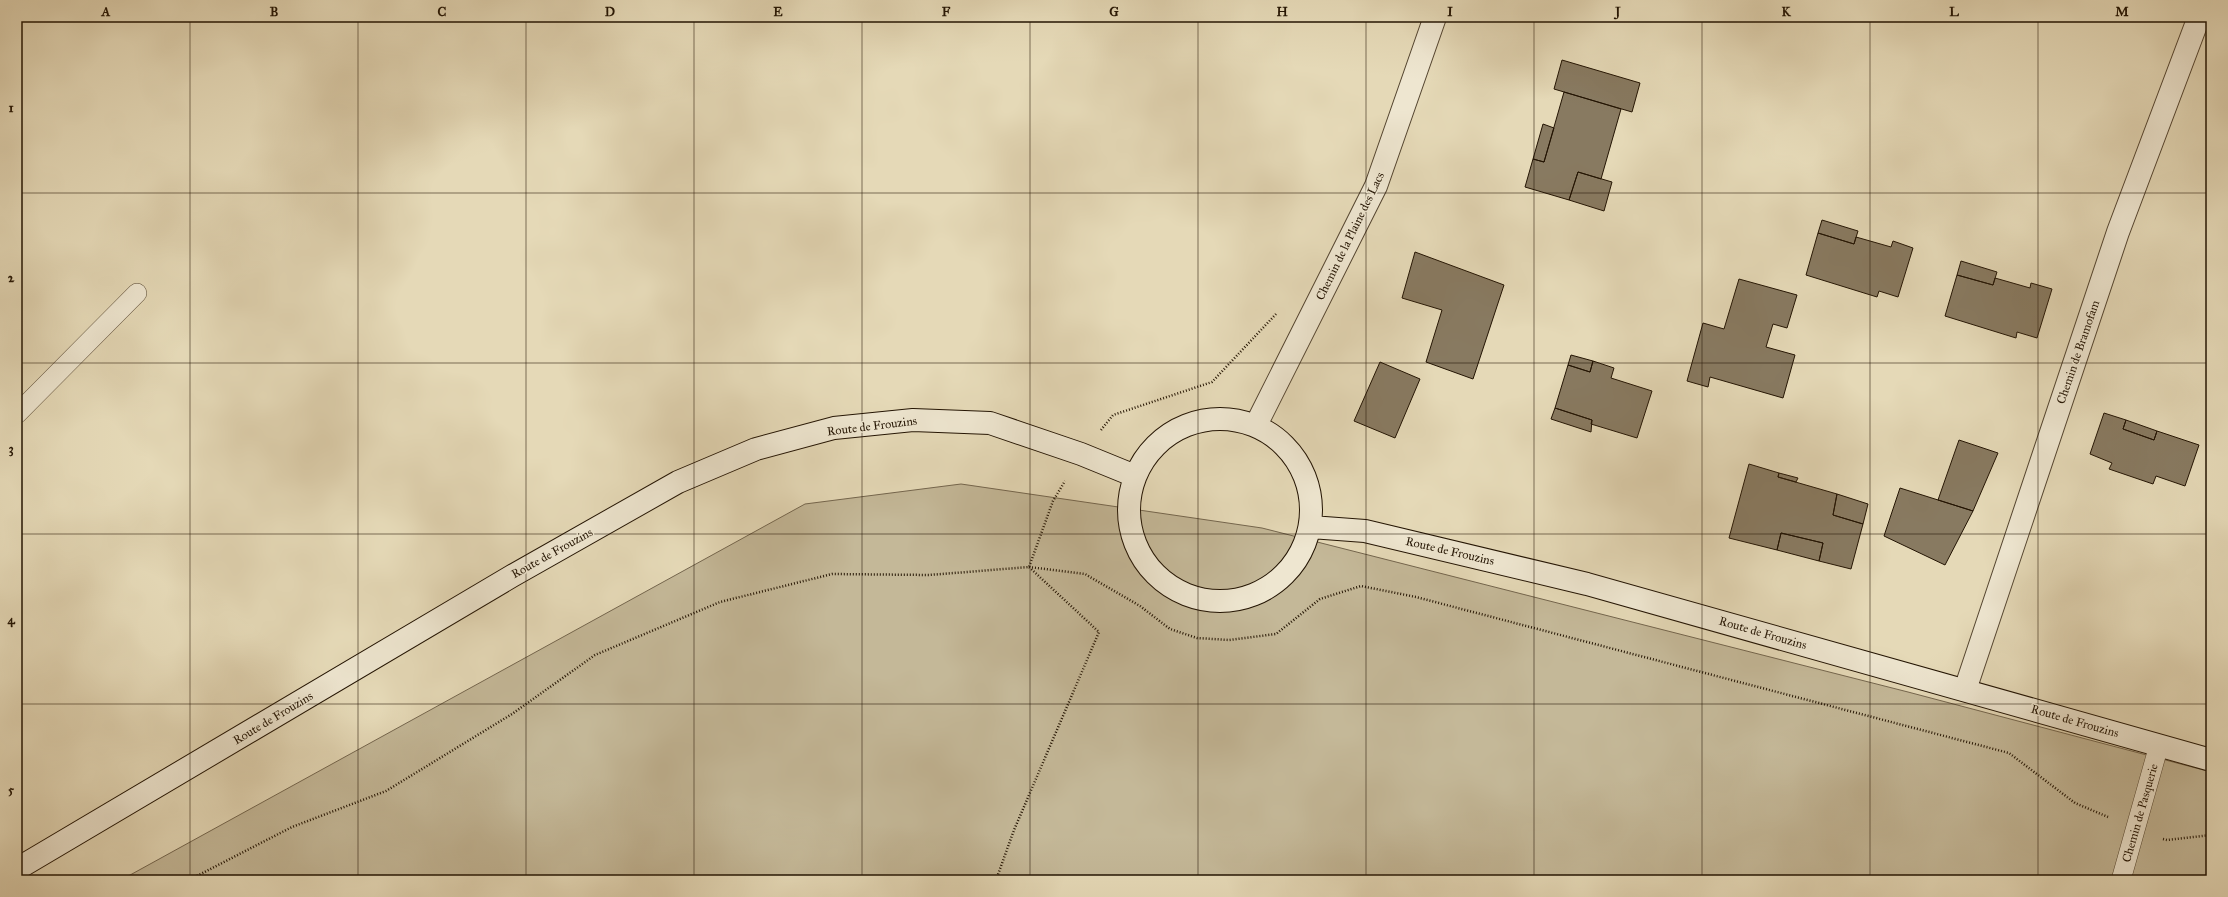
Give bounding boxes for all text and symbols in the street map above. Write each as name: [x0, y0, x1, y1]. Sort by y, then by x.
text: A: [101, 4, 111, 20]
text: B: [270, 4, 279, 20]
text: C: [438, 4, 447, 20]
text: D: [605, 4, 615, 20]
text: E: [773, 4, 783, 20]
text: F: [942, 4, 951, 20]
text: G: [1109, 4, 1119, 20]
text: H: [1276, 4, 1288, 20]
text: I: [1447, 4, 1453, 20]
text: J: [1613, 4, 1621, 20]
text: K: [1781, 4, 1791, 20]
text: L: [1949, 4, 1959, 20]
text: M: [2115, 4, 2129, 20]
text: 1: [8, 100, 14, 116]
street label: Chemin de la Plaine des Lacs: [1313, 170, 1387, 302]
text: 2: [8, 270, 15, 286]
street label: Chemin de Bramofam: [2054, 298, 2102, 406]
street label: Route de Frouzins: [826, 414, 918, 438]
text: 3: [8, 441, 14, 457]
street label: Route de Frouzins: [509, 525, 595, 581]
street label: Route de Frouzins: [1404, 534, 1496, 568]
text: 4: [7, 612, 15, 628]
street label: Route de Frouzins: [1718, 614, 1808, 652]
street label: Route de Frouzins: [231, 689, 315, 747]
street label: Route de Frouzins: [2030, 702, 2120, 740]
street label: Chemin de Pasquerie: [2119, 762, 2162, 864]
text: 5: [8, 782, 15, 798]

